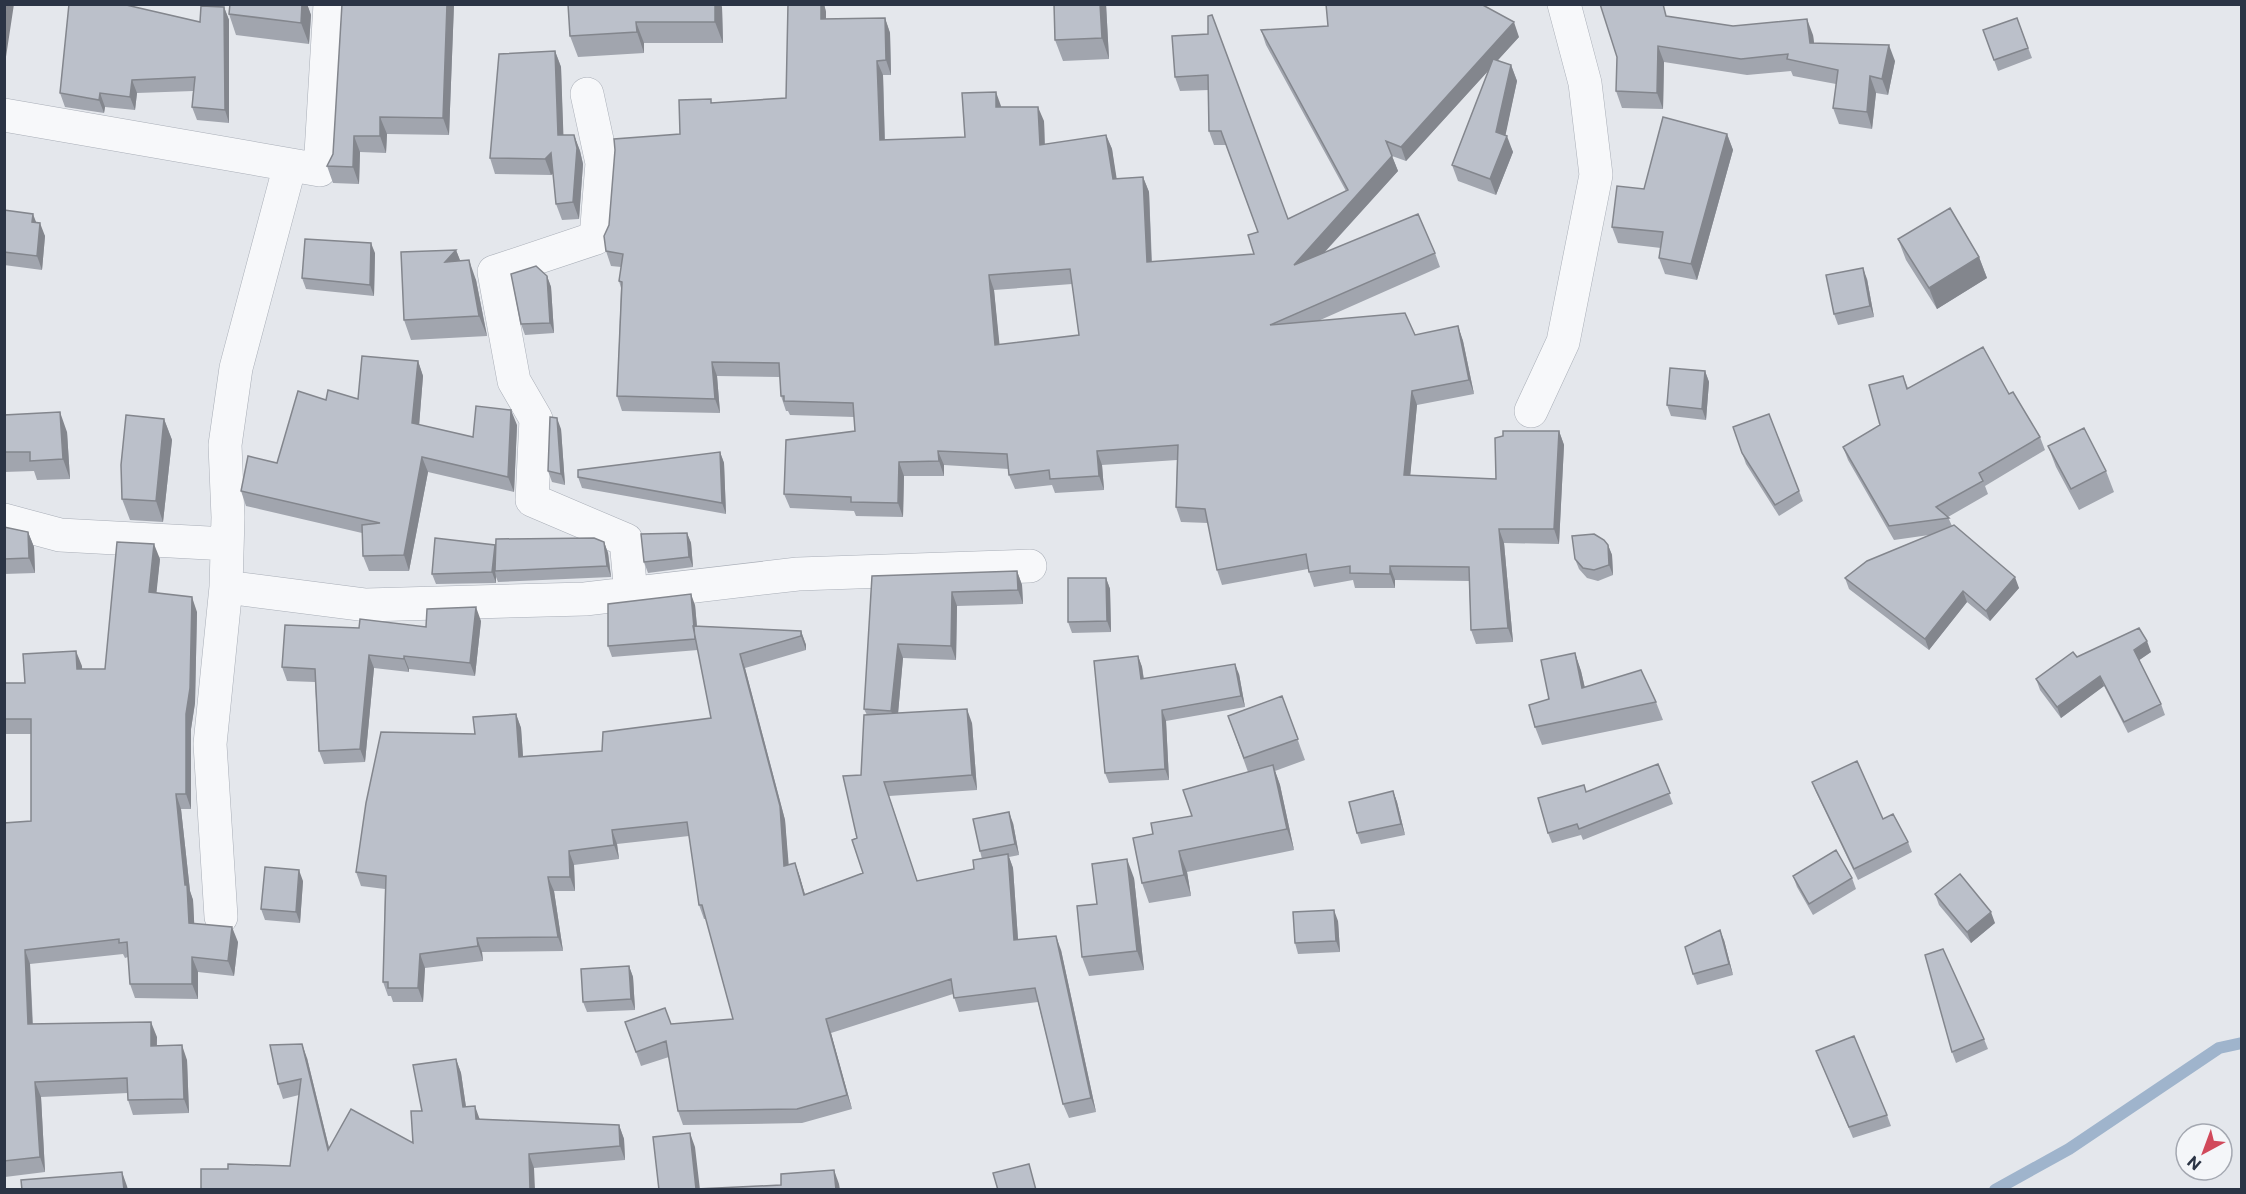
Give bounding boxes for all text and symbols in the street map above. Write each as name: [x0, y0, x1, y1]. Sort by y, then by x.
north arrow: [2174, 1122, 2234, 1182]
text: N: [2183, 1153, 2205, 1175]

